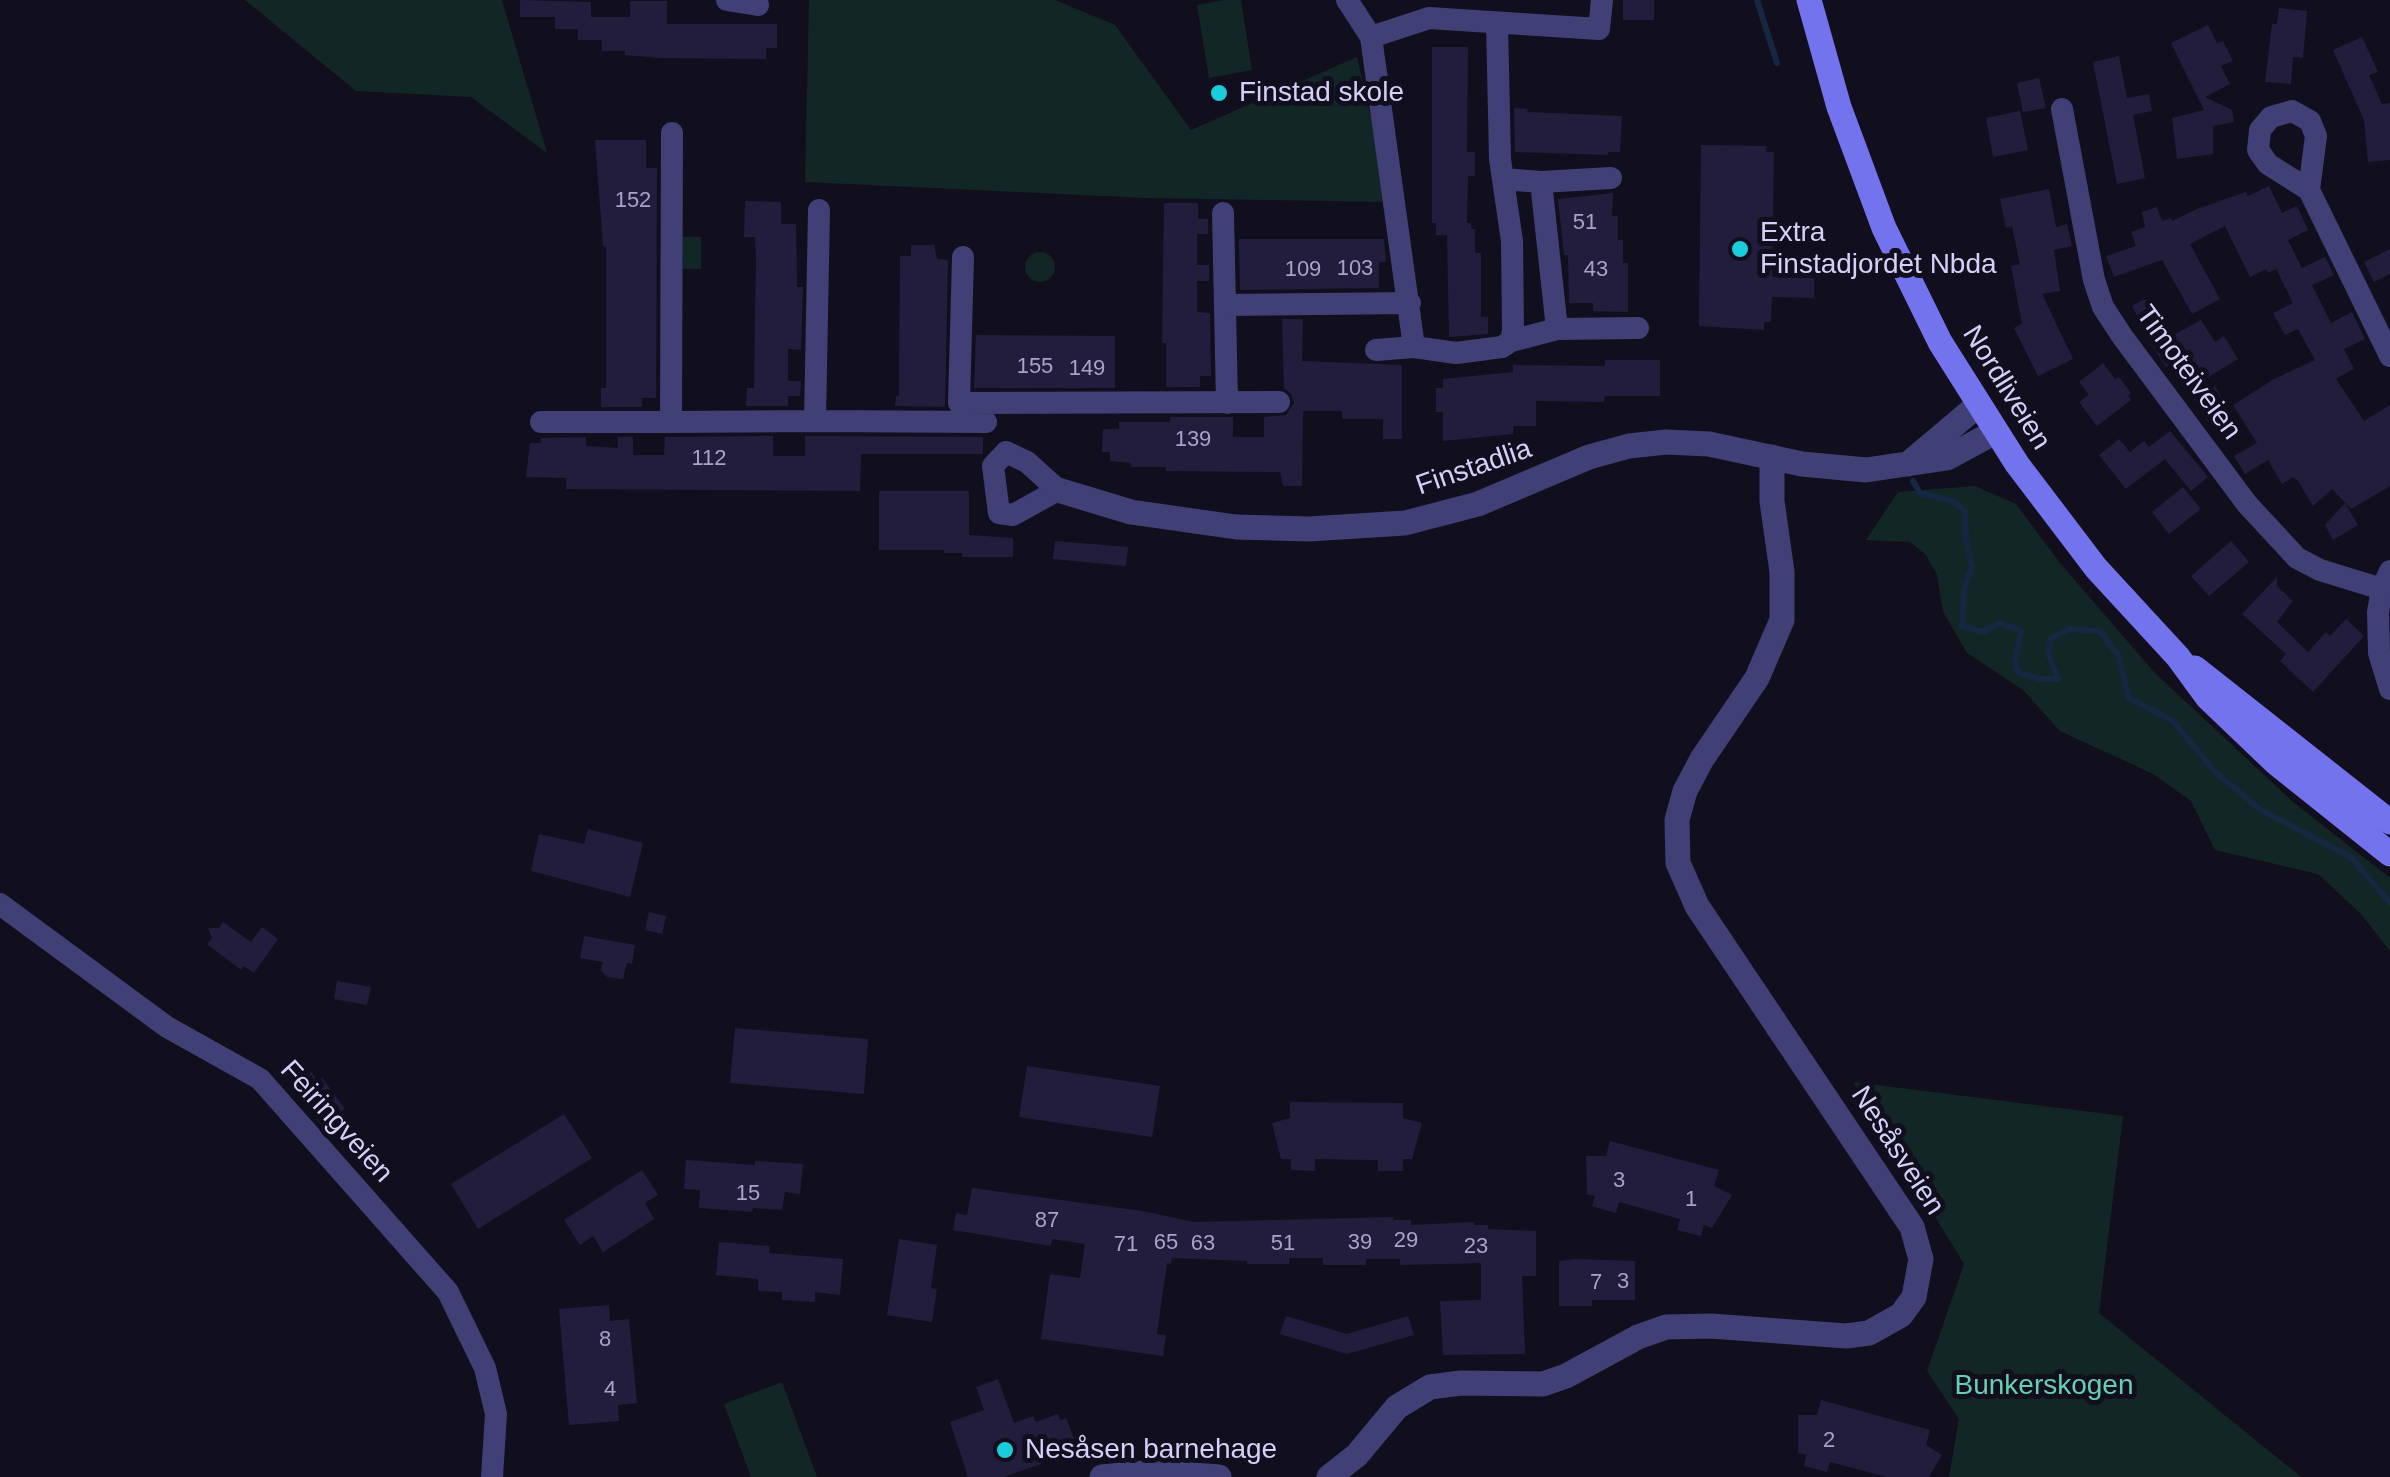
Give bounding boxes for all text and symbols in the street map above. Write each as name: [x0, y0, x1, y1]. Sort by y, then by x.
place label: Finstad skole: [1239, 76, 1404, 110]
marker: Finstad skole: [1208, 82, 1230, 104]
house number: 152: [615, 188, 651, 214]
house number: 51: [1573, 210, 1597, 236]
place label: Extra Finstadjordet Nbda: [1760, 216, 1997, 282]
marker: Extra Finstadjordet Nbda: [1729, 238, 1751, 260]
house number: 103: [1337, 256, 1373, 282]
house number: 109: [1285, 257, 1321, 283]
house number: 43: [1584, 257, 1608, 283]
street label: Timoteiveien: [2128, 299, 2248, 447]
street label: Nordliveien: [1955, 320, 2057, 456]
house number: 155: [1017, 354, 1053, 380]
house number: 149: [1069, 356, 1105, 382]
house number: 139: [1175, 427, 1211, 453]
street label: Finstadlia: [1412, 433, 1536, 503]
house number: 112: [691, 446, 727, 472]
street label: Feiringveien: [272, 1054, 400, 1190]
street label: Nesåsveien: [1843, 1081, 1951, 1221]
house number: 3: [1613, 1168, 1625, 1194]
house number: 15: [736, 1181, 760, 1207]
house number: 1: [1685, 1187, 1697, 1213]
house number: 87: [1035, 1208, 1059, 1234]
house number: 29: [1394, 1228, 1418, 1254]
house number: 65: [1154, 1230, 1178, 1256]
house number: 39: [1348, 1230, 1372, 1256]
house number: 63: [1191, 1231, 1215, 1257]
house number: 51: [1271, 1231, 1295, 1257]
house number: 71: [1114, 1232, 1138, 1258]
house number: 23: [1464, 1234, 1488, 1260]
house number: 3: [1617, 1269, 1629, 1295]
house number: 7: [1590, 1270, 1602, 1296]
house number: 8: [599, 1327, 611, 1353]
park label: Bunkerskogen: [1954, 1369, 2134, 1403]
house number: 4: [604, 1377, 616, 1403]
house number: 2: [1823, 1428, 1835, 1454]
place label: Nesåsen barnehage: [1025, 1433, 1277, 1467]
marker: Nesåsen barnehage: [994, 1439, 1016, 1461]

